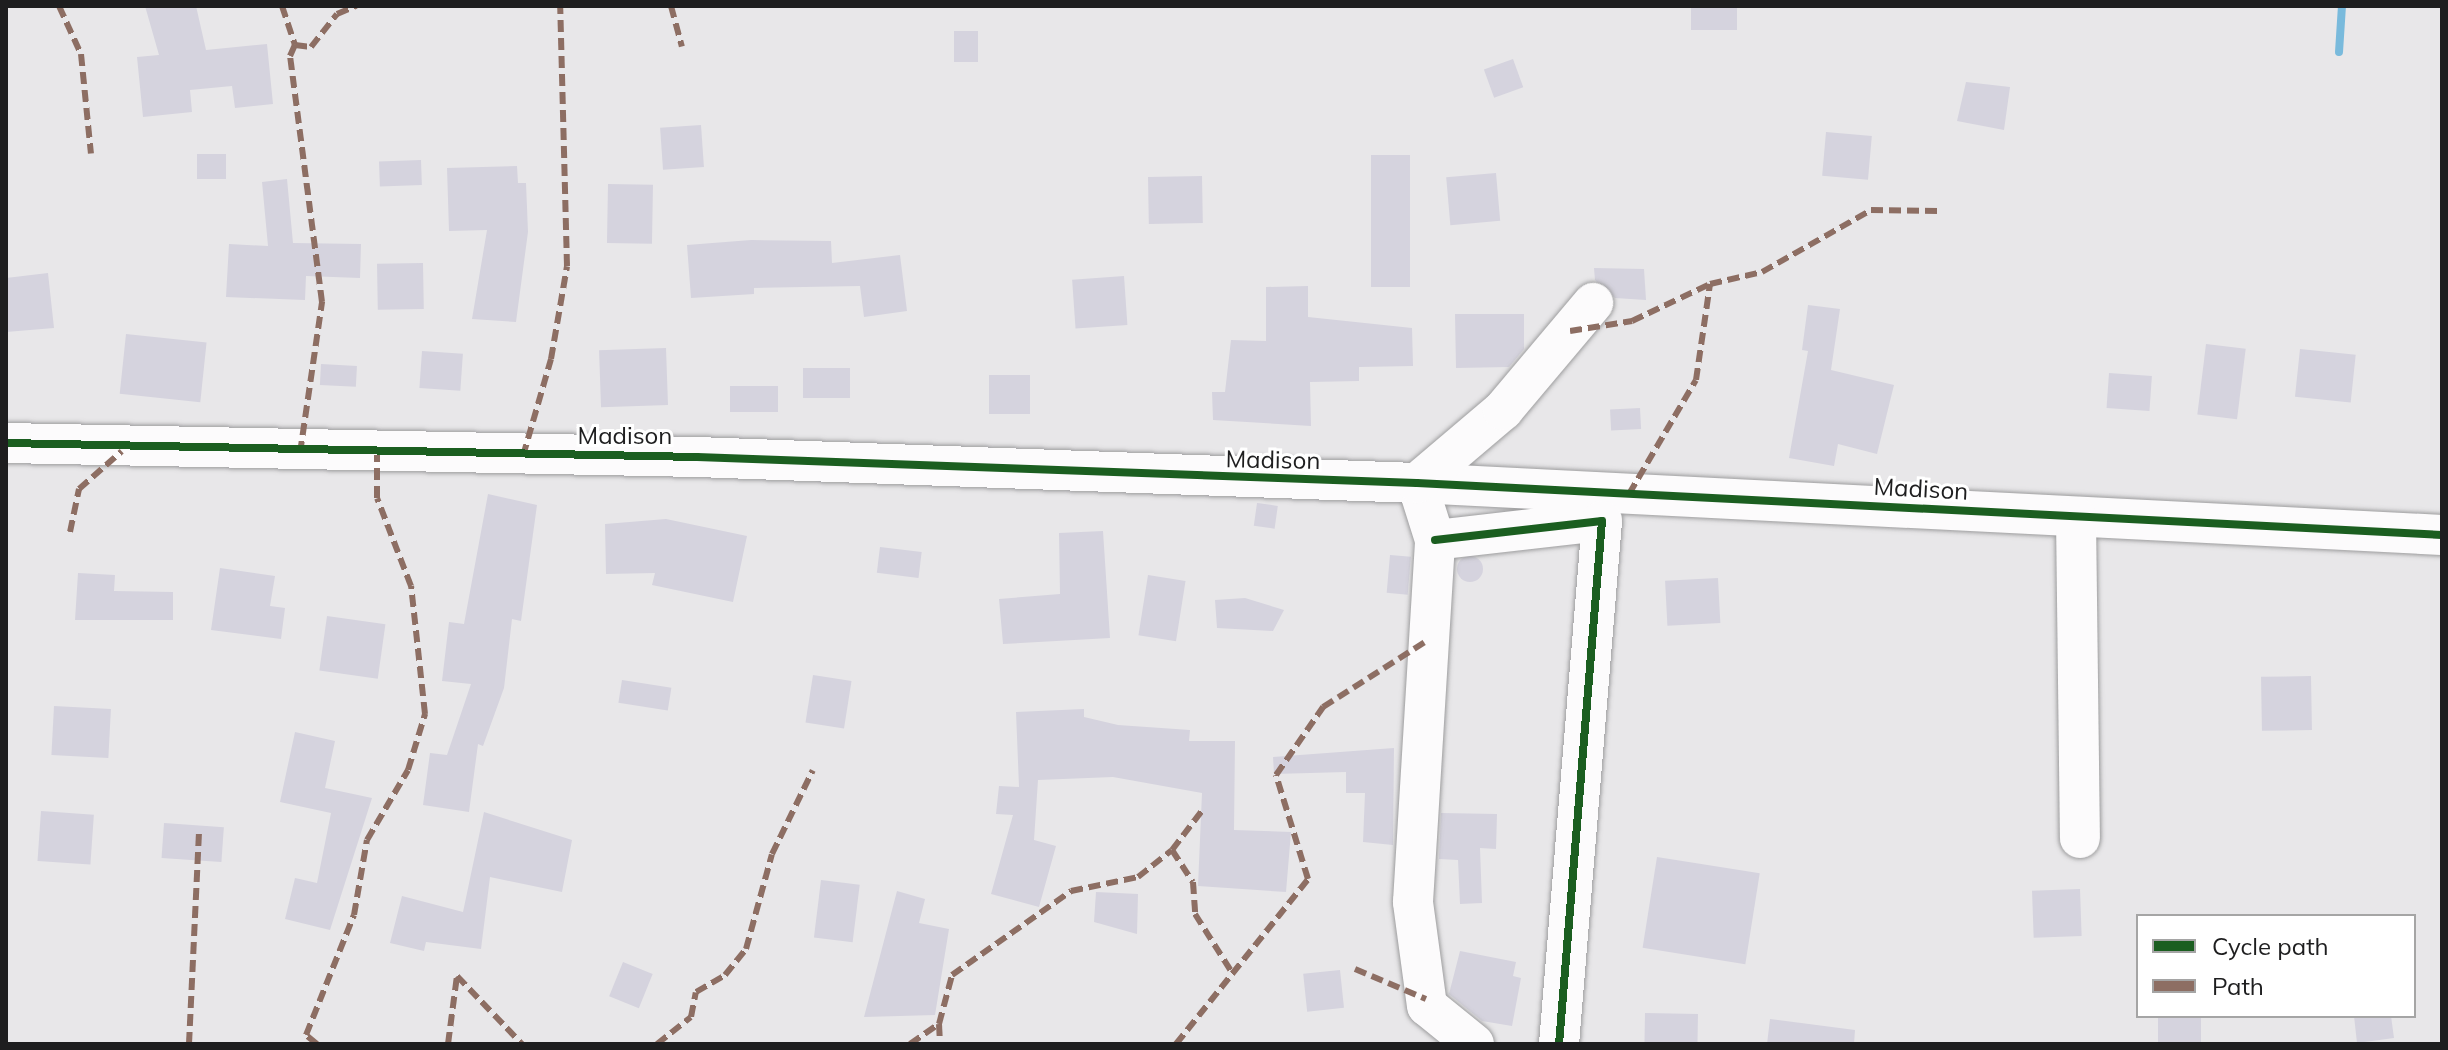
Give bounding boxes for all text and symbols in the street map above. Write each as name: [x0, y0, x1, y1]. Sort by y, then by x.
street label: Madison: [578, 422, 672, 450]
street label: Madison: [1225, 445, 1321, 475]
street label: Madison: [1873, 472, 1969, 506]
legend: [2136, 914, 2416, 1018]
text: Cycle path: [2212, 931, 2329, 961]
text: Path: [2212, 971, 2264, 1001]

